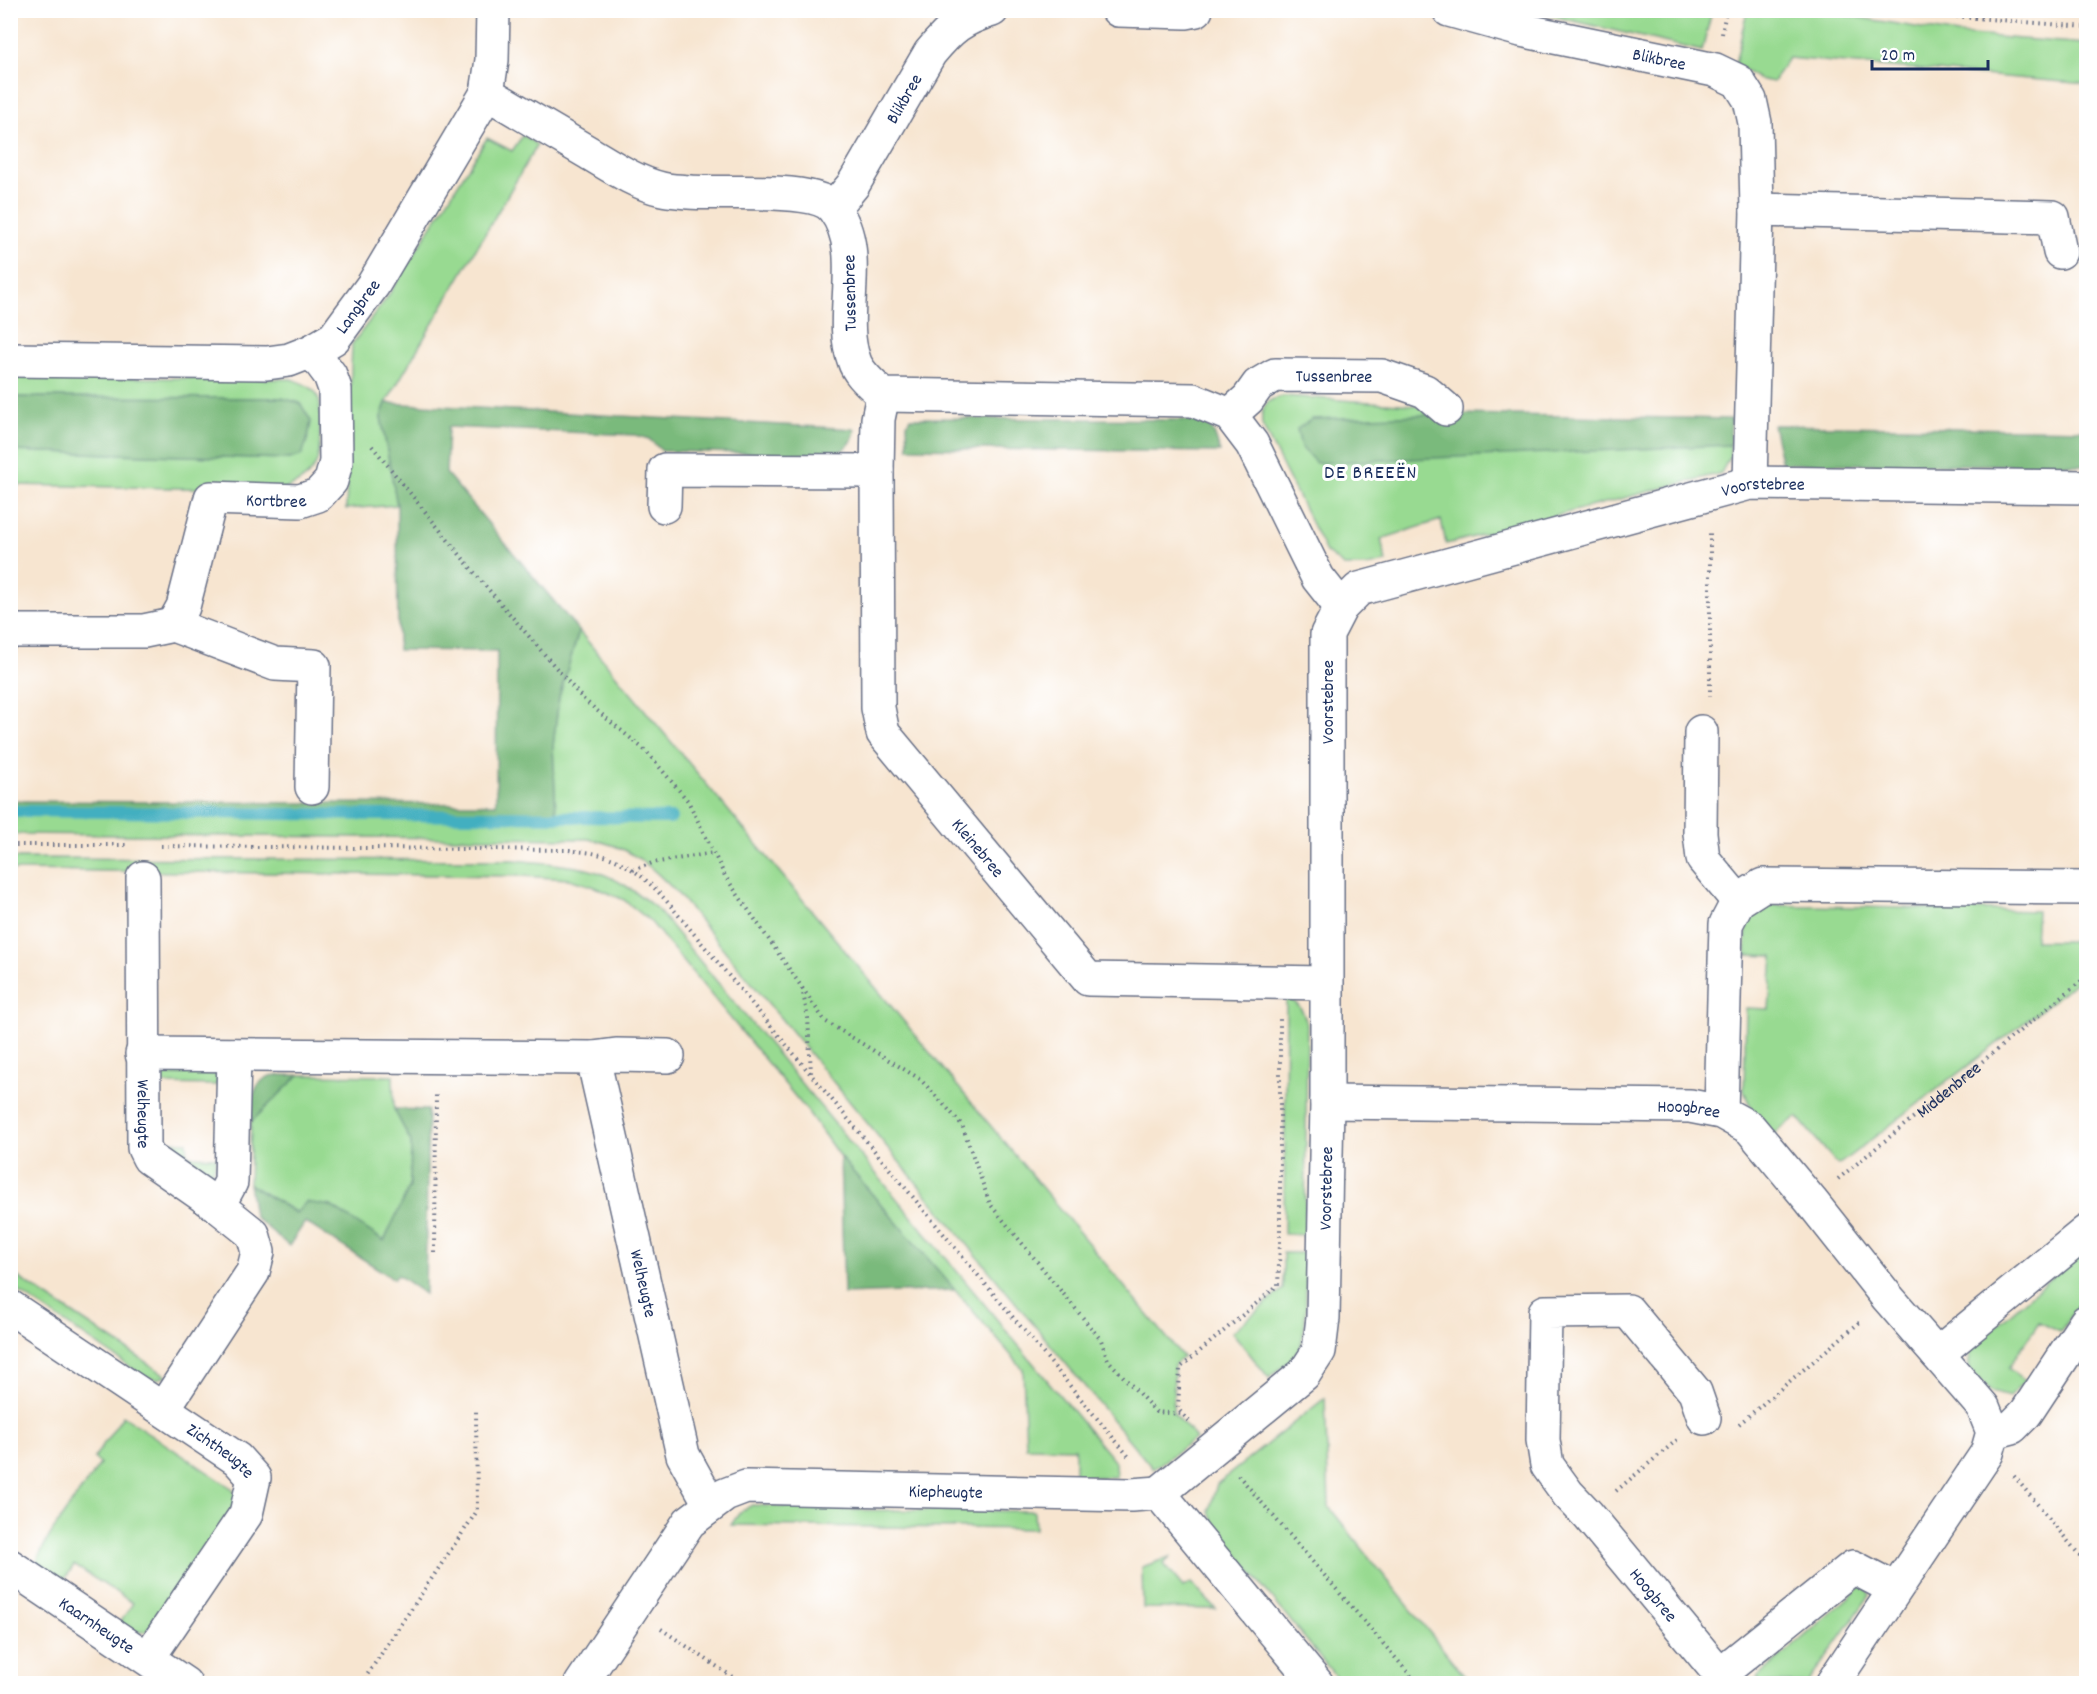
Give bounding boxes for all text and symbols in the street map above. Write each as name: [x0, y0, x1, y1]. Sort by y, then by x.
scale bar: [1872, 33, 1988, 71]
street label: Blikbree: [1630, 43, 1688, 79]
text: 20 m: [1881, 44, 1915, 69]
street label: Blikbree: [881, 70, 930, 129]
street label: Tussenbree: [838, 254, 865, 332]
street label: Langbree: [331, 276, 388, 340]
street label: Tussenbree: [1295, 365, 1373, 391]
district label: DE BREEËN: [1324, 460, 1418, 488]
street label: Voorstebree: [1719, 473, 1805, 505]
street label: Kortbree: [245, 489, 310, 516]
street label: Voorstebree: [1317, 660, 1342, 744]
street label: Kleinebree: [944, 814, 1009, 884]
street label: Middenbree: [1912, 1057, 1988, 1125]
street label: Welheugte: [129, 1079, 154, 1149]
street label: Hoogbree: [1657, 1096, 1722, 1127]
street label: Voorstebree: [1315, 1146, 1341, 1231]
street label: Welheugte: [622, 1247, 661, 1320]
street label: Zichtheugte: [180, 1418, 259, 1485]
street label: Kiepheugte: [908, 1480, 983, 1507]
street label: Hoogbree: [1622, 1564, 1682, 1629]
street label: Kaarnheugte: [53, 1592, 139, 1661]

